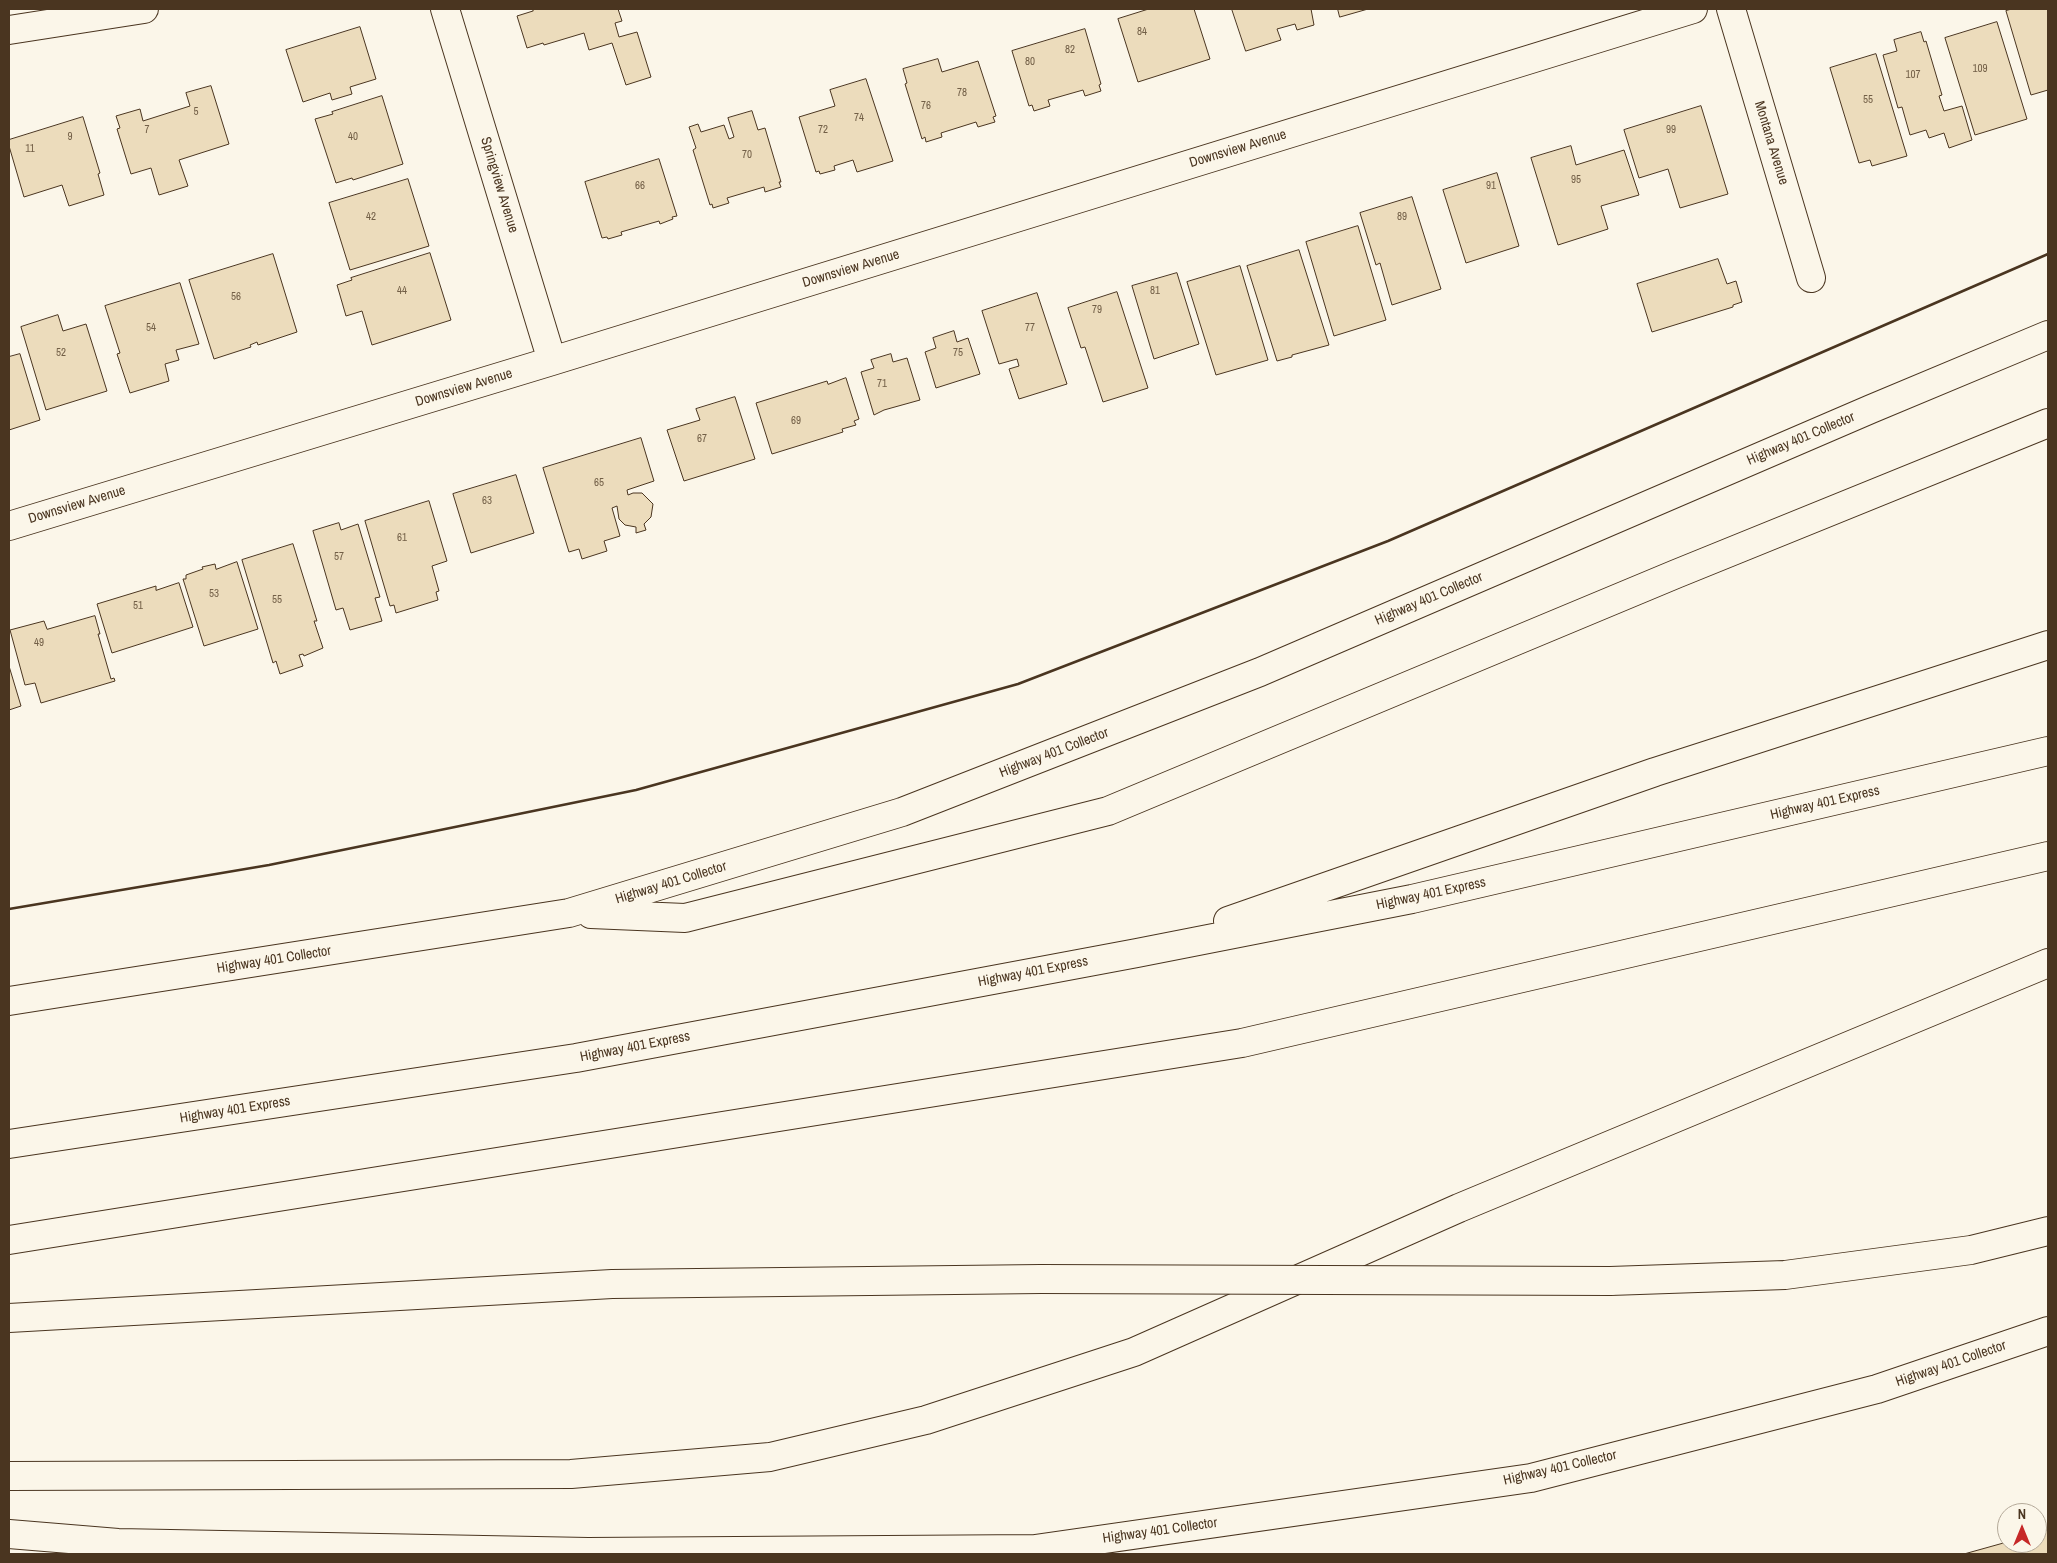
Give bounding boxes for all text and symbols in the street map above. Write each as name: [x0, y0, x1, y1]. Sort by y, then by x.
house number: 84: [1137, 25, 1147, 39]
house number: 82: [1065, 43, 1075, 57]
house number: 80: [1025, 55, 1035, 69]
house number: 109: [1972, 62, 1988, 76]
house number: 107: [1905, 68, 1921, 82]
house number: 78: [957, 86, 967, 100]
house number: 55: [1863, 93, 1873, 107]
house number: 76: [921, 99, 931, 113]
street label: Montana Avenue: [1750, 99, 1792, 187]
house number: 5: [193, 105, 199, 119]
house number: 74: [854, 111, 864, 125]
house number: 7: [144, 123, 150, 137]
house number: 72: [818, 123, 828, 137]
house number: 99: [1666, 123, 1676, 137]
street label: Downsview Avenue: [1187, 126, 1289, 172]
house number: 9: [67, 130, 73, 144]
house number: 40: [348, 130, 358, 144]
street label: Springview Avenue: [476, 135, 522, 235]
house number: 11: [25, 142, 35, 156]
house number: 70: [742, 148, 752, 162]
house number: 95: [1571, 173, 1581, 187]
house number: 66: [635, 179, 645, 193]
house number: 91: [1486, 179, 1496, 193]
house number: 42: [366, 210, 376, 224]
house number: 89: [1397, 210, 1407, 224]
street label: Downsview Avenue: [800, 246, 902, 292]
house number: 44: [397, 284, 407, 298]
house number: 81: [1150, 284, 1160, 298]
house number: 56: [231, 290, 241, 304]
house number: 79: [1092, 303, 1102, 317]
house number: 54: [146, 321, 156, 335]
house number: 77: [1025, 321, 1035, 335]
house number: 52: [56, 346, 66, 360]
house number: 75: [953, 346, 963, 360]
street label: Downsview Avenue: [413, 365, 515, 411]
house number: 71: [877, 377, 887, 391]
street label: Highway 401 Collector: [1745, 409, 1857, 469]
house number: 69: [791, 414, 801, 428]
house number: 67: [697, 432, 707, 446]
house number: 65: [594, 476, 604, 490]
street label: Downsview Avenue: [26, 482, 128, 528]
house number: 63: [482, 494, 492, 508]
house number: 61: [397, 531, 407, 545]
house number: 57: [334, 550, 344, 564]
street label: Highway 401 Collector: [1373, 569, 1485, 629]
house number: 53: [209, 587, 219, 601]
house number: 55: [272, 593, 282, 607]
house number: 51: [133, 599, 143, 613]
house number: 49: [34, 636, 44, 650]
street label: Highway 401 Collector: [997, 724, 1111, 782]
street label: Highway 401 Express: [1769, 782, 1881, 824]
street label: Highway 401 Collector: [613, 858, 729, 908]
street label: Highway 401 Express: [1375, 874, 1487, 914]
street label: Highway 401 Collector: [216, 943, 332, 977]
street label: Highway 401 Express: [977, 953, 1089, 991]
street label: Highway 401 Express: [579, 1028, 691, 1066]
street label: Highway 401 Express: [179, 1093, 291, 1127]
street label: Highway 401 Collector: [1894, 1337, 2008, 1391]
street label: Highway 401 Collector: [1502, 1447, 1618, 1489]
north arrow: [1997, 1503, 2047, 1553]
text: N: [2018, 1505, 2026, 1523]
street label: Highway 401 Collector: [1102, 1515, 1218, 1547]

